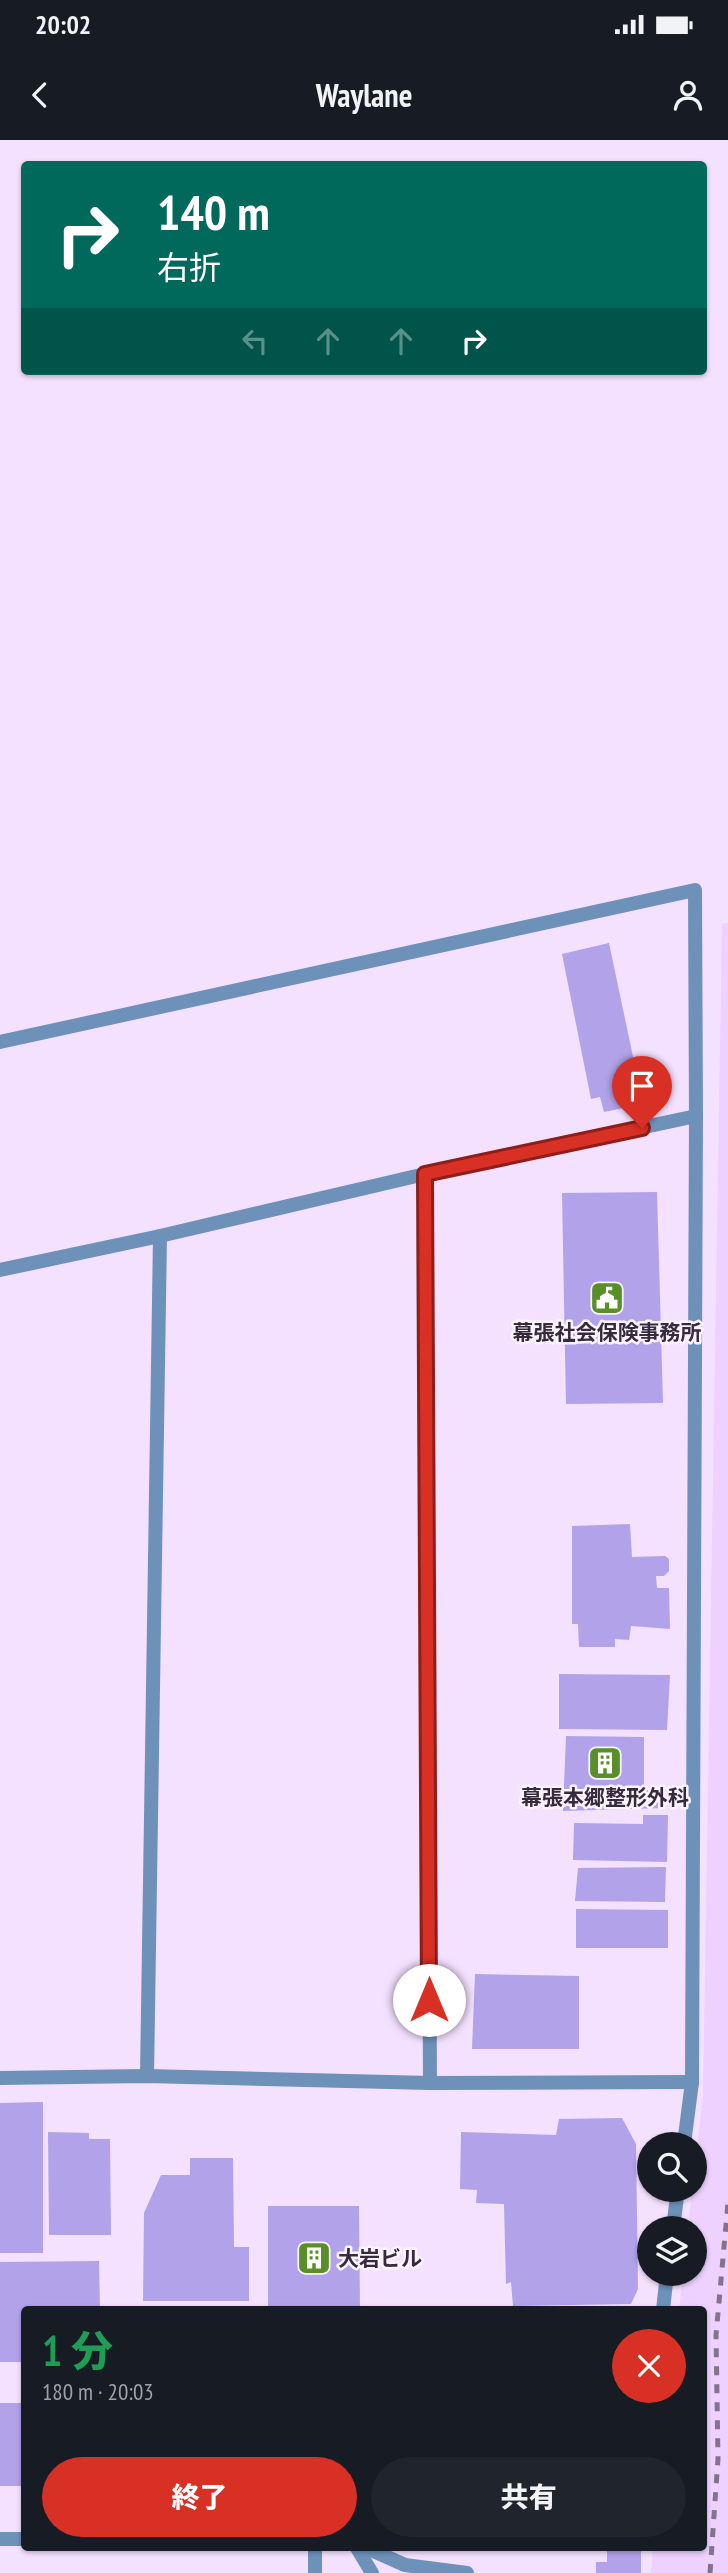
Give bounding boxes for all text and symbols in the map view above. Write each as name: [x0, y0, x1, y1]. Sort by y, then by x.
text: 20:02: [35, 8, 91, 41]
text: Waylane: [316, 74, 412, 116]
icon: back: [21, 76, 59, 114]
icon: person: [669, 76, 707, 114]
text: 140 m: [157, 180, 270, 244]
icon: right: [42, 189, 133, 280]
text: 右折: [157, 246, 221, 288]
icon: left: [236, 322, 274, 360]
icon: ahead: [309, 322, 347, 360]
icon: ahead: [382, 322, 420, 360]
icon: right: [455, 322, 493, 360]
pin: [612, 1056, 672, 1128]
icon: arrive: [623, 1067, 661, 1105]
public building icon: 幕張社会保険事務所: [588, 1279, 626, 1317]
place label: 幕張社会保険事務所: [513, 1319, 702, 1346]
building icon: 幕張本郷整形外科: [586, 1744, 624, 1782]
place label: 幕張本郷整形外科: [521, 1784, 689, 1811]
position arrow: [392, 1963, 466, 2037]
map controls: [637, 2132, 707, 2286]
button: search: [637, 2132, 707, 2202]
button: layers: [637, 2216, 707, 2286]
building icon: 大岩ビル: [295, 2239, 333, 2277]
place label: 大岩ビル: [338, 2245, 422, 2272]
text: 1 分: [42, 2323, 113, 2378]
button: close: [612, 2329, 686, 2403]
text: 180 m · 20:03: [42, 2377, 154, 2406]
button: 終了: [42, 2457, 357, 2537]
button: 共有: [371, 2457, 686, 2537]

